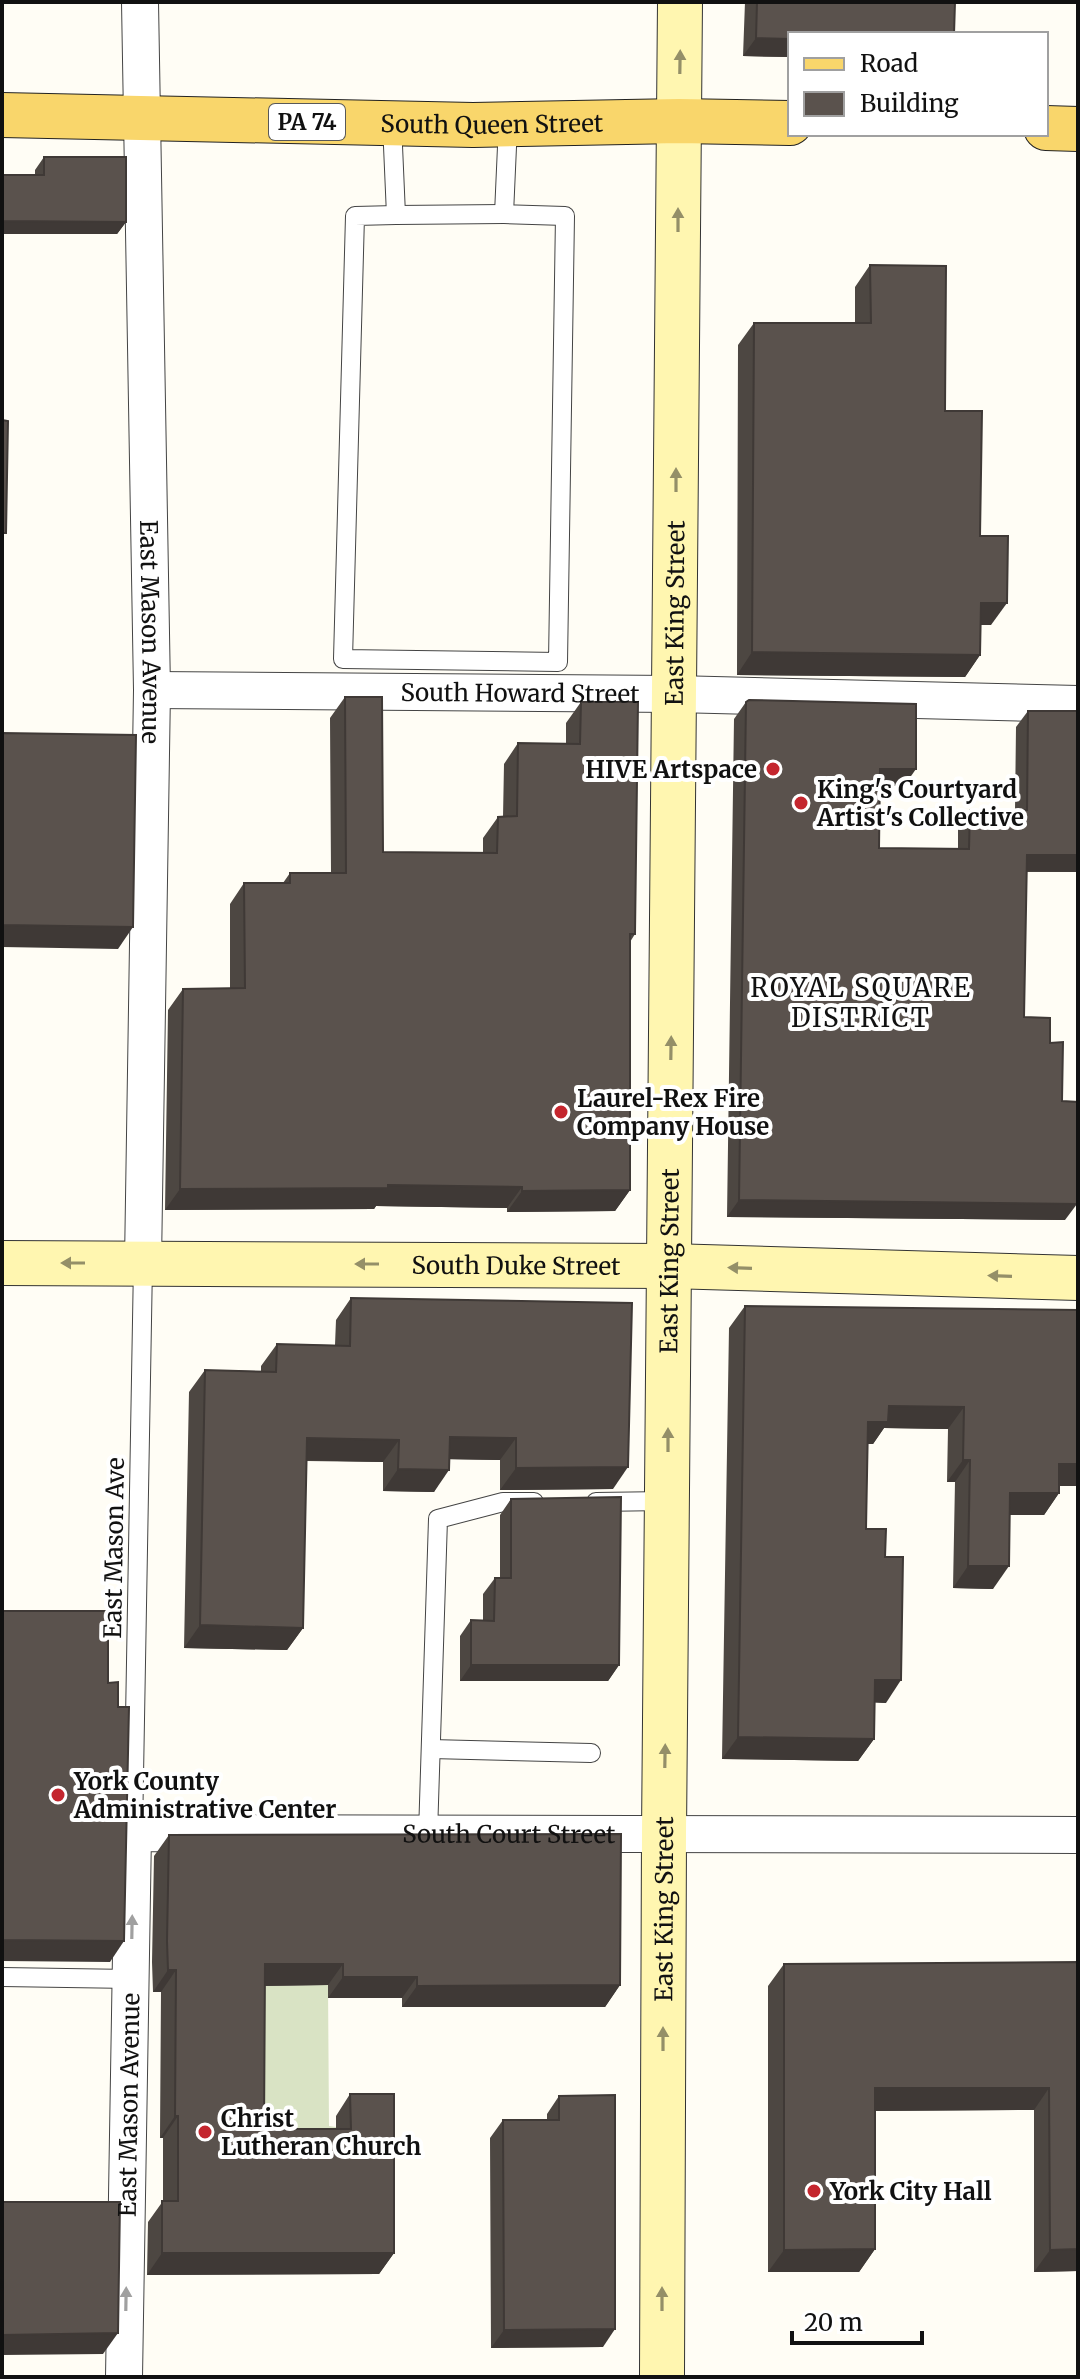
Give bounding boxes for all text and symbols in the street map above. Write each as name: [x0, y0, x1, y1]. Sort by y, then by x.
legend: [788, 32, 1048, 136]
text: Road: [860, 48, 918, 79]
one-way arrow: [673, 49, 686, 74]
text: Building: [860, 88, 959, 119]
road number: PA 74: [269, 104, 345, 140]
street label: South Queen Street: [380, 107, 604, 141]
one-way arrow: [672, 207, 684, 232]
one-way arrow: [670, 467, 683, 492]
street label: East Mason Avenue: [134, 520, 168, 744]
street label: East King Street: [658, 520, 691, 706]
street label: South Howard Street: [400, 676, 640, 709]
place label: HIVE Artspace: [585, 754, 757, 785]
marker: HIVE Artspace: [764, 760, 782, 778]
place label: King's Courtyard Artist's Collective: [816, 774, 1024, 833]
marker: King's Courtyard Artist's Collective: [792, 794, 810, 812]
district label: ROYAL SQUARE DISTRICT: [750, 971, 972, 1034]
one-way arrow: [665, 1035, 678, 1060]
place label: Laurel-Rex Fire Company House: [577, 1083, 769, 1142]
marker: Laurel-Rex Fire Company House: [552, 1103, 570, 1121]
street label: East King Street: [653, 1168, 685, 1354]
street label: South Duke Street: [411, 1249, 621, 1281]
one-way arrow: [60, 1257, 85, 1269]
one-way arrow: [354, 1258, 379, 1270]
one-way arrow: [727, 1262, 752, 1275]
one-way arrow: [987, 1269, 1012, 1282]
one-way arrow: [662, 1427, 674, 1452]
street label: East Mason Ave: [97, 1457, 131, 1639]
one-way arrow: [659, 1743, 671, 1768]
place label: York County Administrative Center: [73, 1766, 336, 1825]
marker: York County Administrative Center: [49, 1786, 67, 1804]
street label: East King Street: [648, 1815, 680, 2002]
street label: South Court Street: [402, 1818, 616, 1850]
one-way arrow: [126, 1914, 138, 1939]
street label: East Mason Avenue: [111, 1993, 146, 2217]
one-way arrow: [657, 2026, 669, 2051]
place label: Christ Lutheran Church: [221, 2103, 421, 2162]
marker: Christ Lutheran Church: [196, 2123, 214, 2141]
place label: York City Hall: [829, 2176, 992, 2207]
marker: York City Hall: [805, 2182, 823, 2200]
one-way arrow: [119, 2286, 132, 2311]
one-way arrow: [656, 2286, 668, 2311]
scale bar: [792, 2295, 922, 2345]
text: 20 m: [804, 2307, 863, 2338]

